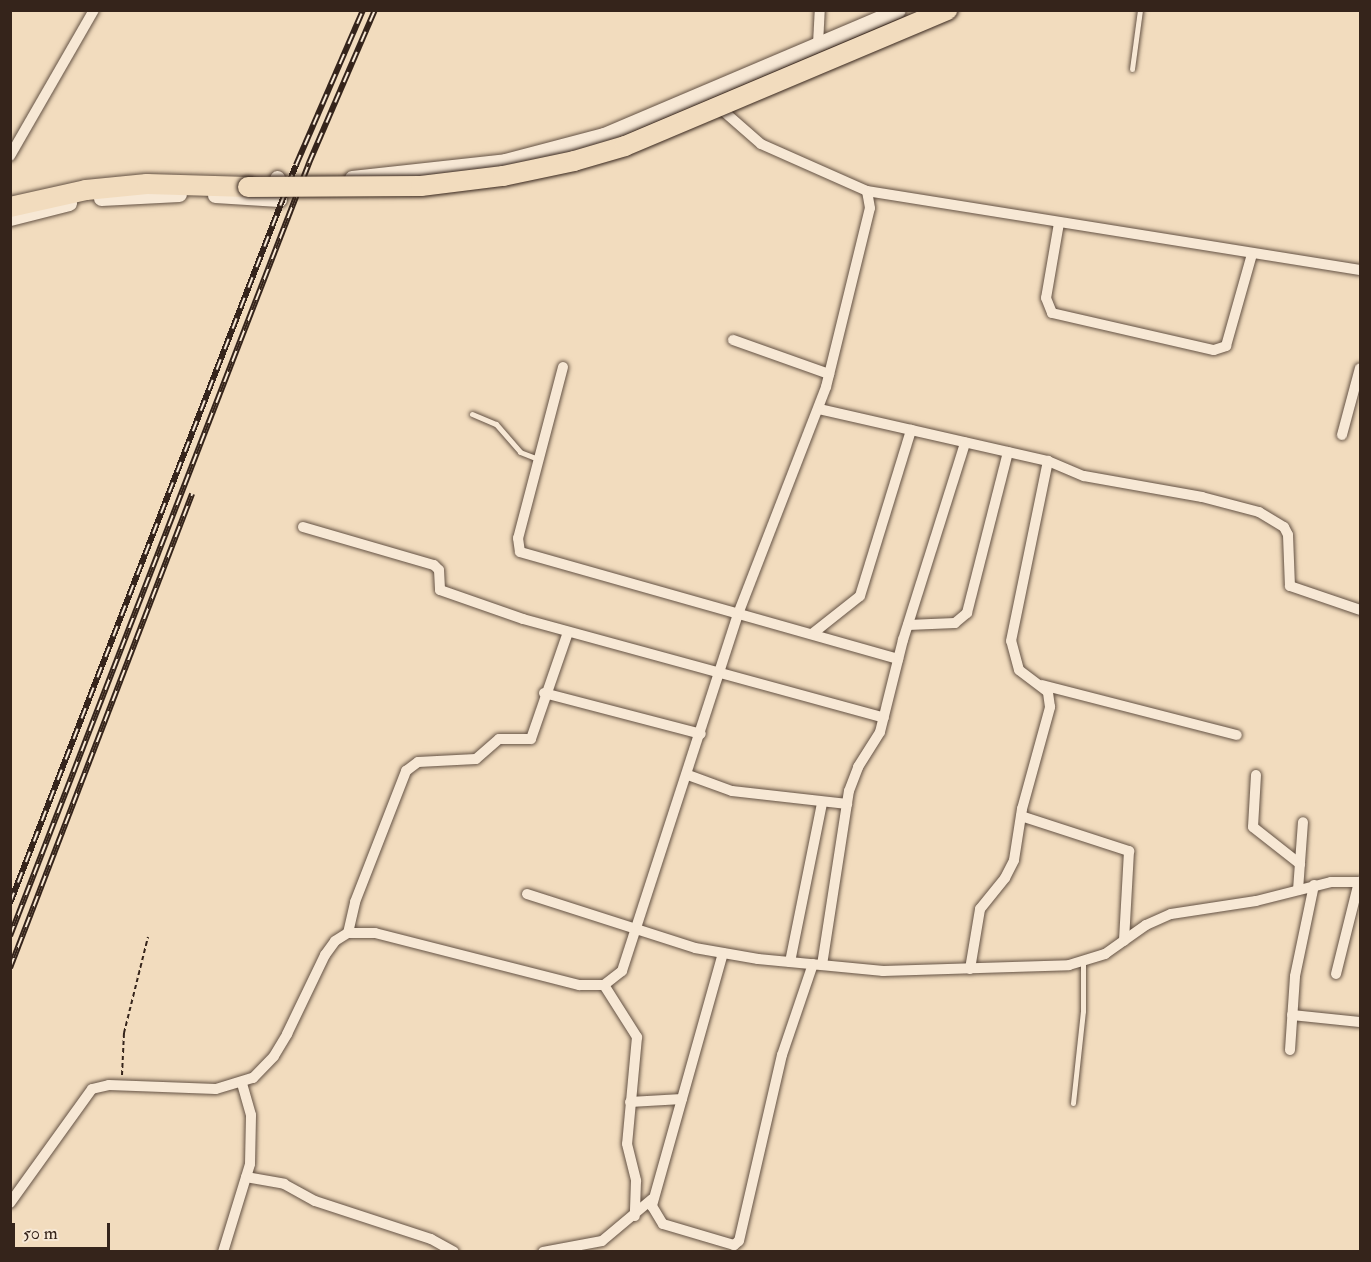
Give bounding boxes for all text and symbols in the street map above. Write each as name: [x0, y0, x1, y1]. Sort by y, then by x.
scale bar: [15, 1211, 112, 1249]
text: 50 m: [23, 1222, 58, 1245]

